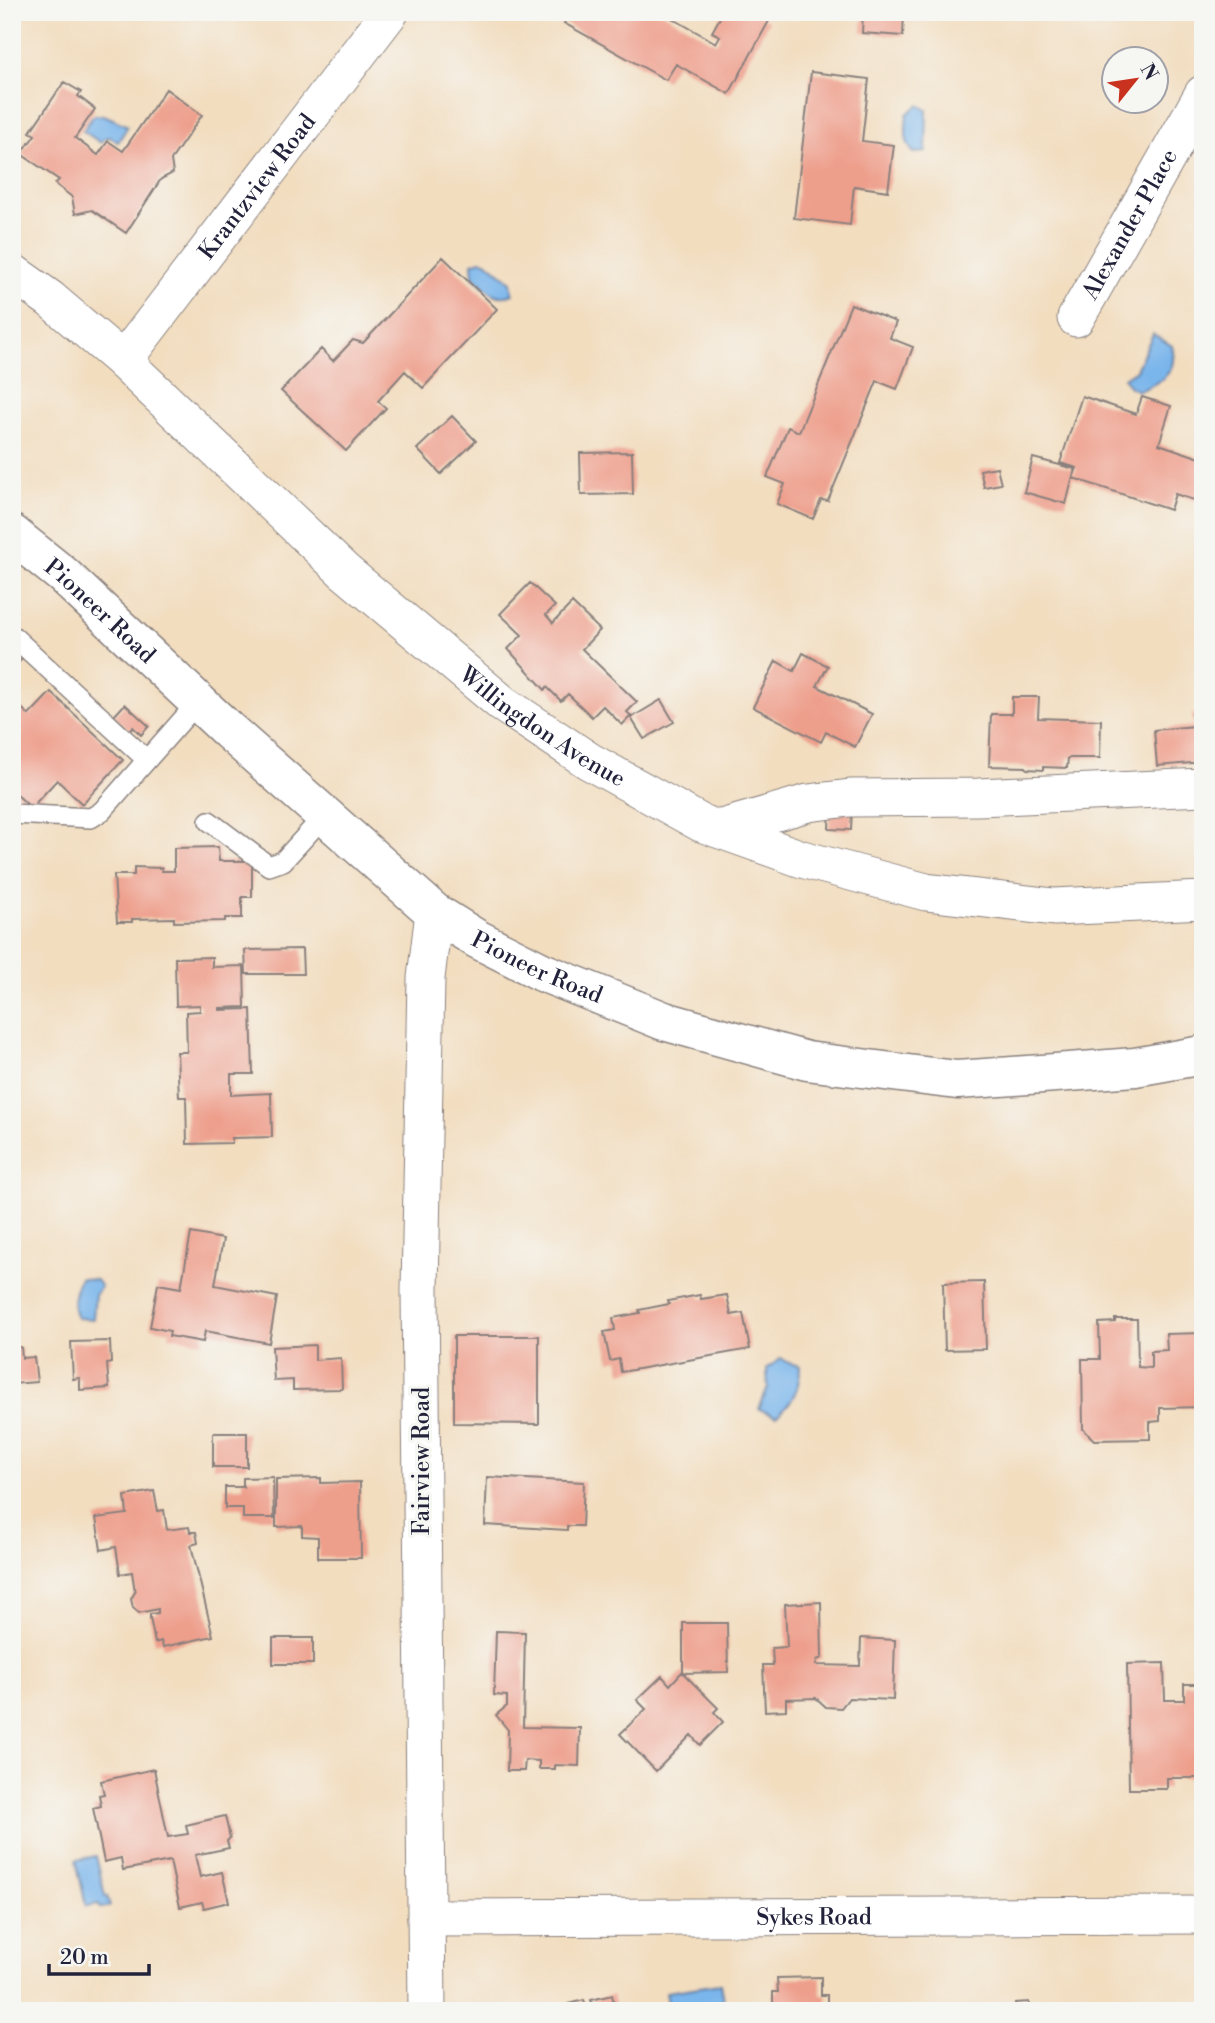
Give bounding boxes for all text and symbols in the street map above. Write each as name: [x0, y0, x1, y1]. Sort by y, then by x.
north arrow: [1100, 46, 1170, 116]
text: N: [1135, 59, 1163, 85]
street label: Krantzview Road: [193, 109, 322, 265]
street label: Alexander Place: [1076, 144, 1184, 306]
street label: Pioneer Road: [39, 553, 161, 670]
street label: Willingdon Avenue: [453, 660, 630, 793]
street label: Pioneer Road: [467, 926, 606, 1010]
street label: Fairview Road: [408, 1387, 436, 1535]
street label: Sykes Road: [756, 1903, 872, 1932]
scale bar: [49, 1932, 149, 1976]
text: 20 m: [60, 1945, 109, 1971]

